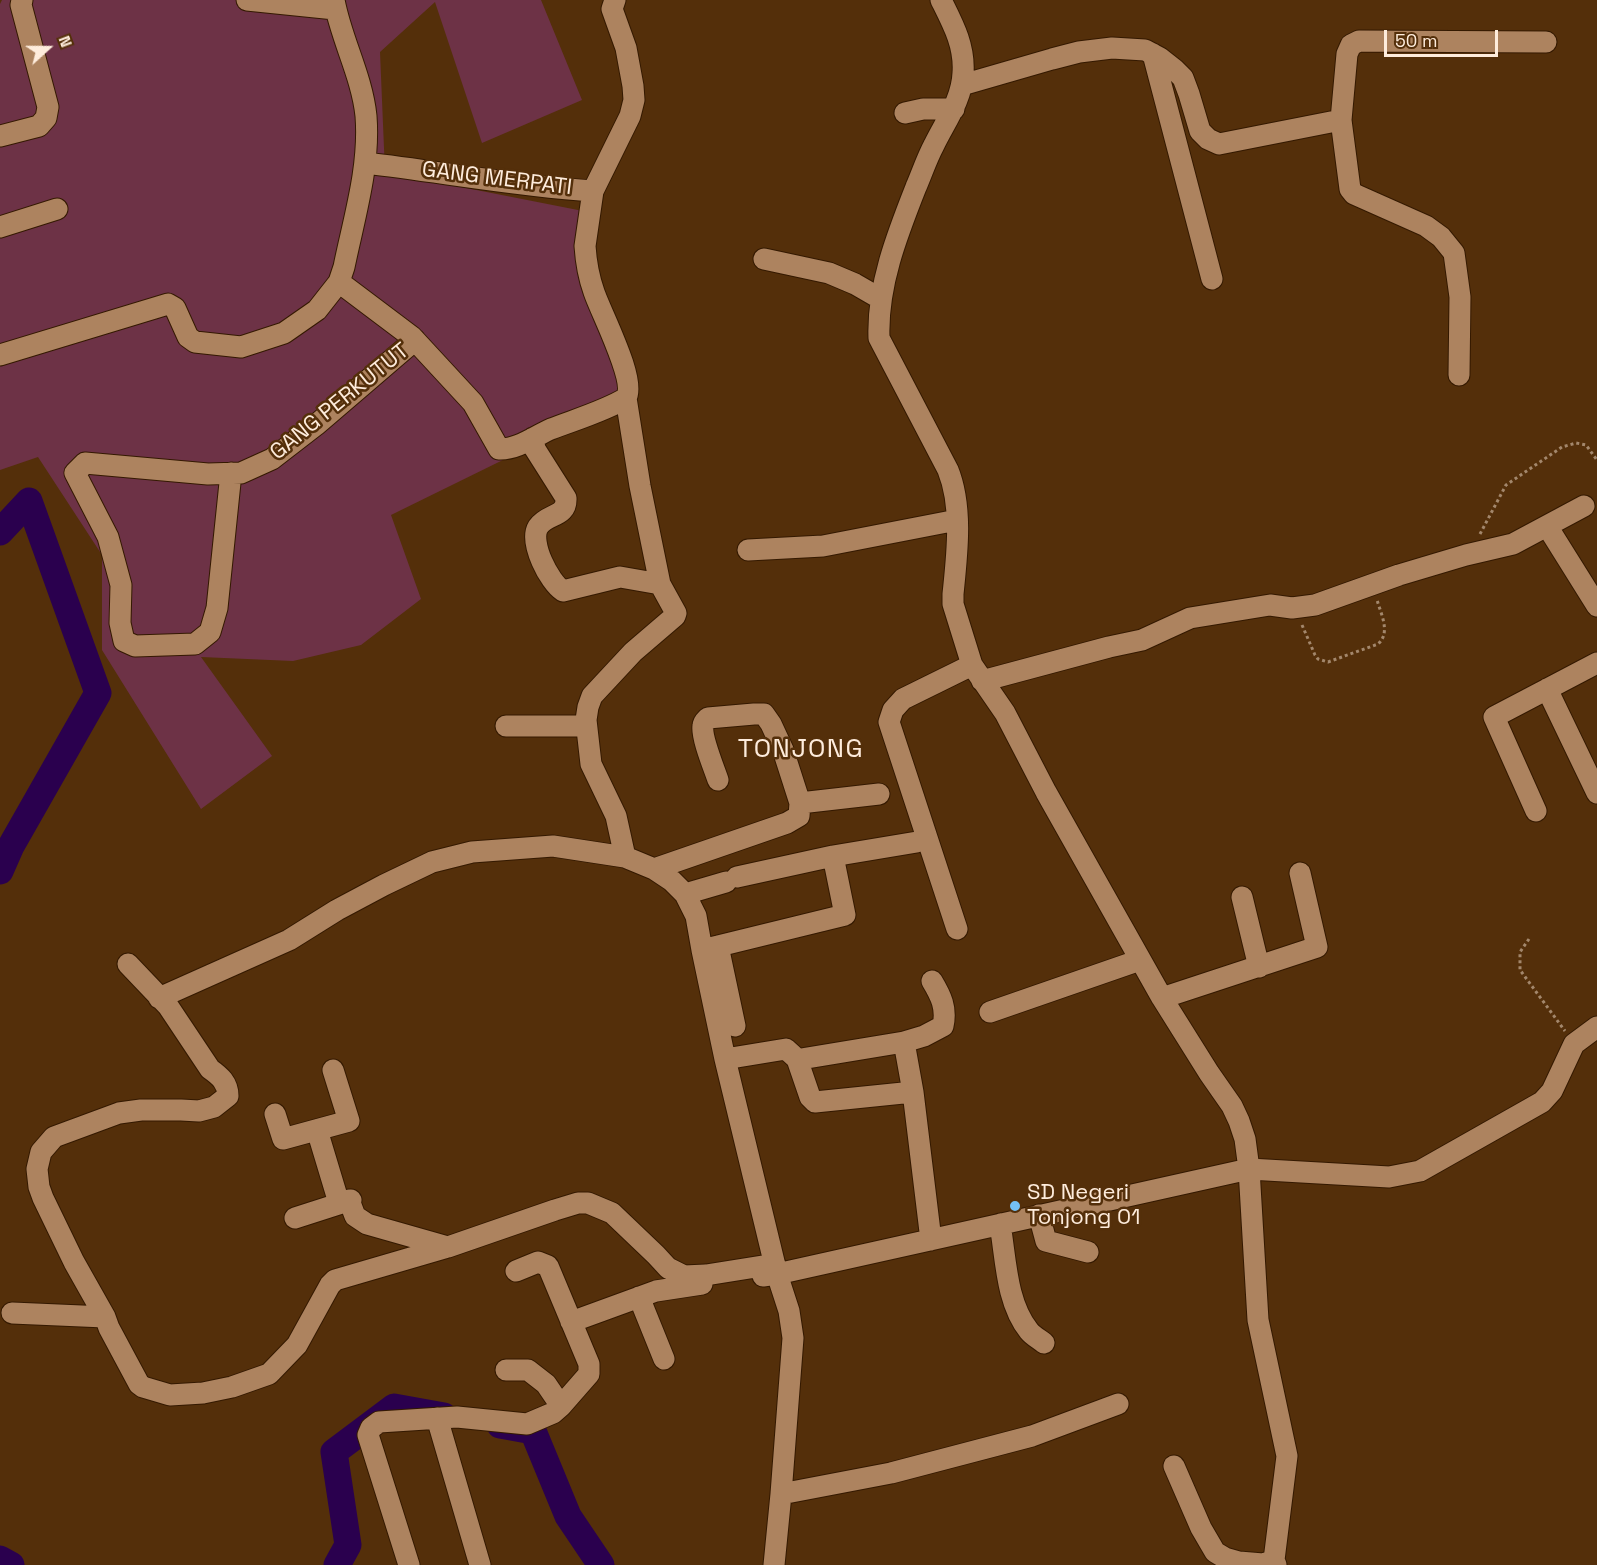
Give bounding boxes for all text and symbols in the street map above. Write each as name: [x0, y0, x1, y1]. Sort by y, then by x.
north arrow: [18, 18, 78, 78]
scale bar: [1387, 18, 1501, 56]
text: 50 m: [1395, 29, 1437, 52]
text: N: [54, 33, 77, 50]
street label: GANG MERPATI: [420, 157, 574, 201]
street label: GANG PERKUTUT: [265, 338, 415, 466]
district label: TONJONG: [738, 734, 864, 766]
place label: SD Negeri Tonjong 01: [1027, 1180, 1140, 1232]
marker: SD Negeri Tonjong 01: [1008, 1199, 1022, 1213]

